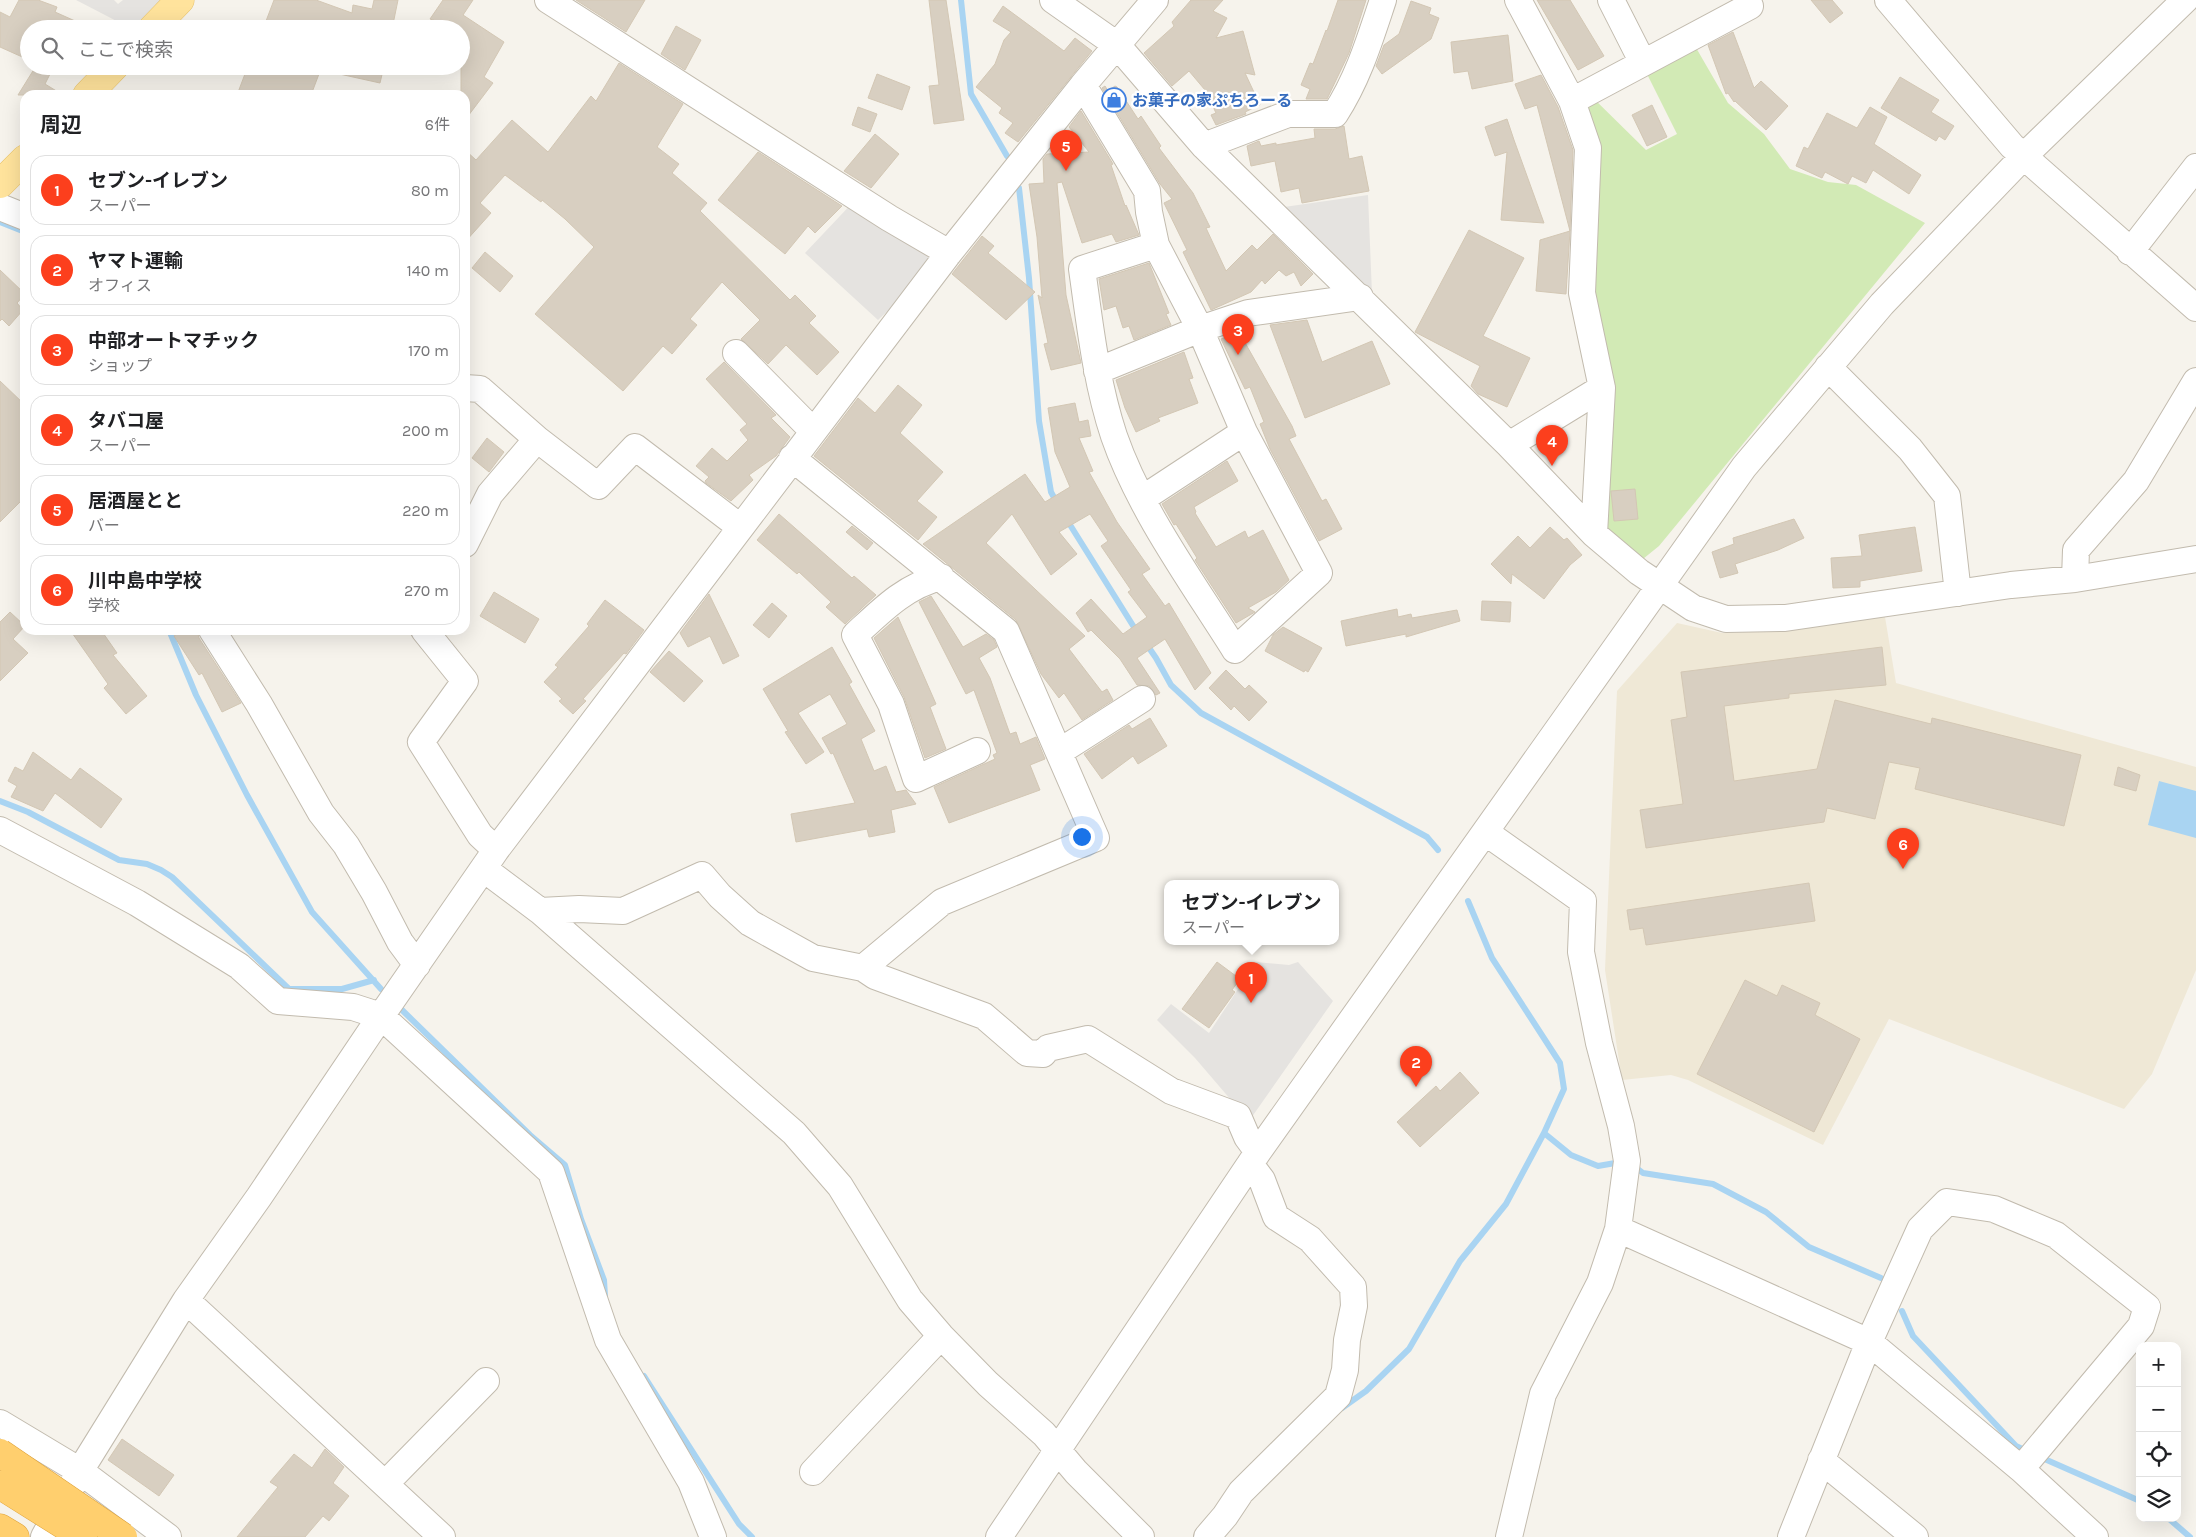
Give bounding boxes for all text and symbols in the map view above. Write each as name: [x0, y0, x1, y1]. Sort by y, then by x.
search box: [20, 20, 470, 75]
icon: search: [38, 34, 66, 62]
text: ここで検索: [78, 39, 173, 61]
shop icon: お菓子の家ぷちろーる: [1101, 87, 1127, 113]
place label: お菓子の家ぷちろーる: [1132, 91, 1292, 110]
text: 周辺: [40, 113, 82, 137]
text: 6件: [425, 115, 450, 134]
pin: 5: [1050, 130, 1082, 171]
text: セブン-イレブン: [88, 170, 228, 192]
text: 1: [54, 181, 60, 200]
text: 80 m: [411, 181, 449, 200]
text: スーパー: [88, 196, 152, 215]
text: ヤマト運輸: [88, 250, 183, 272]
text: 2: [52, 261, 62, 280]
text: 140 m: [407, 261, 449, 280]
text: オフィス: [88, 276, 152, 295]
pin: 3: [1222, 314, 1254, 355]
text: 中部オートマチック: [88, 330, 259, 352]
text: 3: [52, 341, 62, 360]
text: 170 m: [408, 341, 449, 360]
text: ショップ: [88, 356, 152, 375]
text: タバコ屋: [88, 410, 164, 432]
text: 4: [52, 421, 62, 440]
text: 200 m: [402, 421, 449, 440]
pin: 4: [1536, 425, 1568, 466]
text: スーパー: [88, 436, 152, 455]
text: 居酒屋とと: [88, 490, 183, 512]
text: 5: [52, 501, 62, 520]
text: 220 m: [402, 501, 449, 520]
text: バー: [88, 516, 120, 535]
text: 川中島中学校: [88, 570, 202, 592]
text: 6: [52, 581, 62, 600]
text: 270 m: [404, 581, 449, 600]
text: 学校: [88, 596, 120, 615]
your location: [1069, 824, 1095, 850]
pin: 6: [1887, 828, 1919, 869]
popup: [1164, 880, 1339, 945]
text: セブン-イレブン: [1181, 892, 1322, 914]
text: スーパー: [1181, 918, 1245, 937]
pin: 1: [1235, 962, 1267, 1003]
pin: 2: [1400, 1046, 1432, 1087]
map controls: [2136, 1342, 2181, 1522]
button: +: [2136, 1342, 2181, 1387]
button: −: [2136, 1387, 2181, 1432]
button: locate: [2136, 1432, 2181, 1477]
button: layers: [2136, 1477, 2181, 1522]

